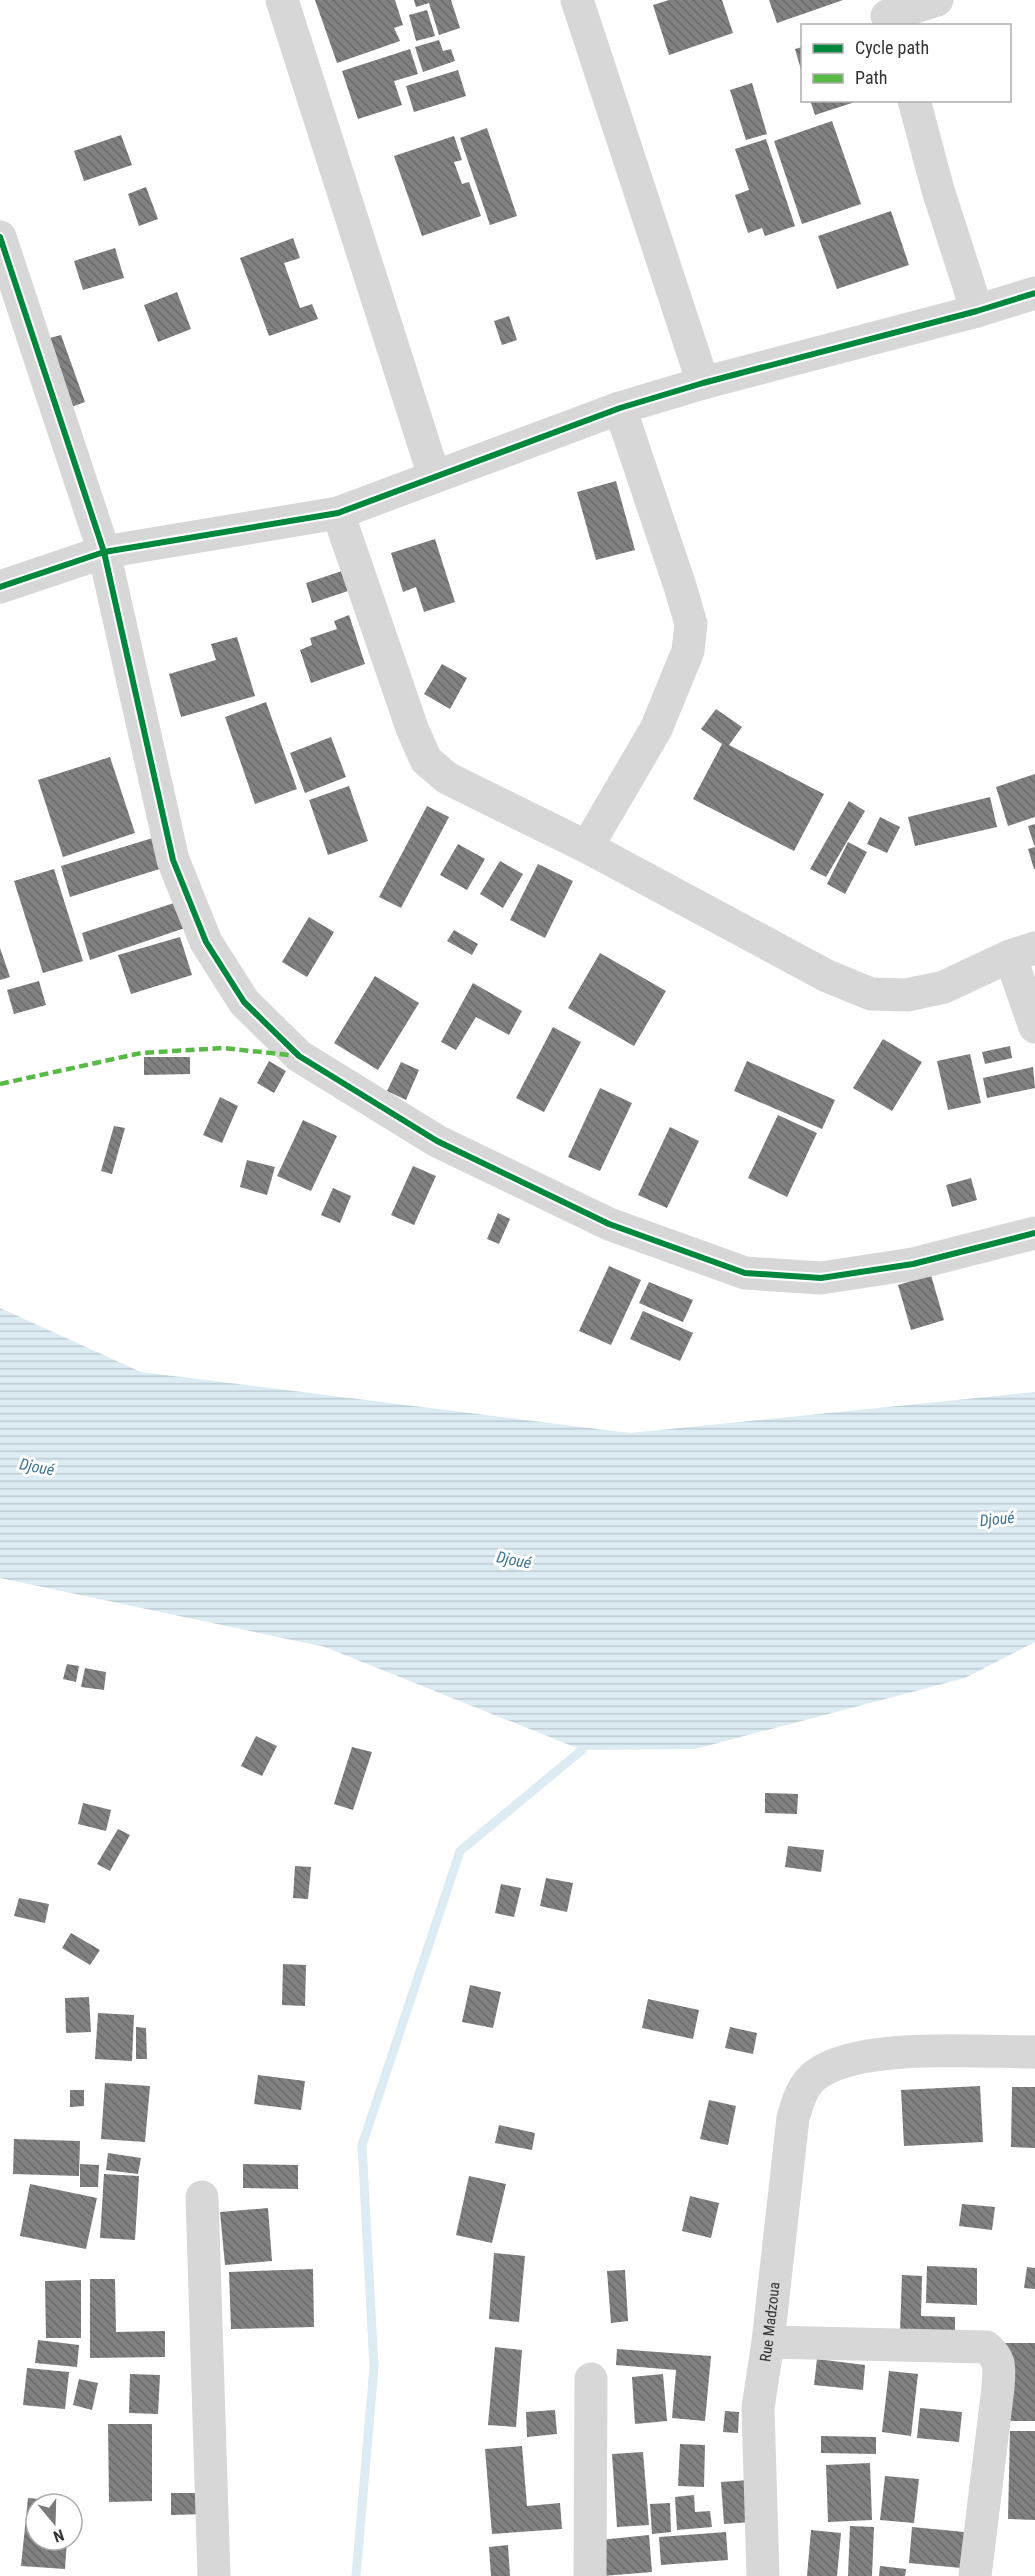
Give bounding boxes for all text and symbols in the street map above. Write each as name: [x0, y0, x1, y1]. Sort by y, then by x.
legend: [801, 24, 1011, 102]
text: Cycle path: [855, 37, 929, 58]
text: Path: [855, 67, 888, 88]
water label: Djoué: [18, 1454, 57, 1480]
water label: Djoué: [979, 1508, 1016, 1530]
water label: Djoué: [495, 1547, 534, 1573]
street label: Rue Madzoua: [756, 2281, 784, 2363]
north arrow: [24, 2492, 84, 2552]
text: N: [51, 2525, 66, 2546]

